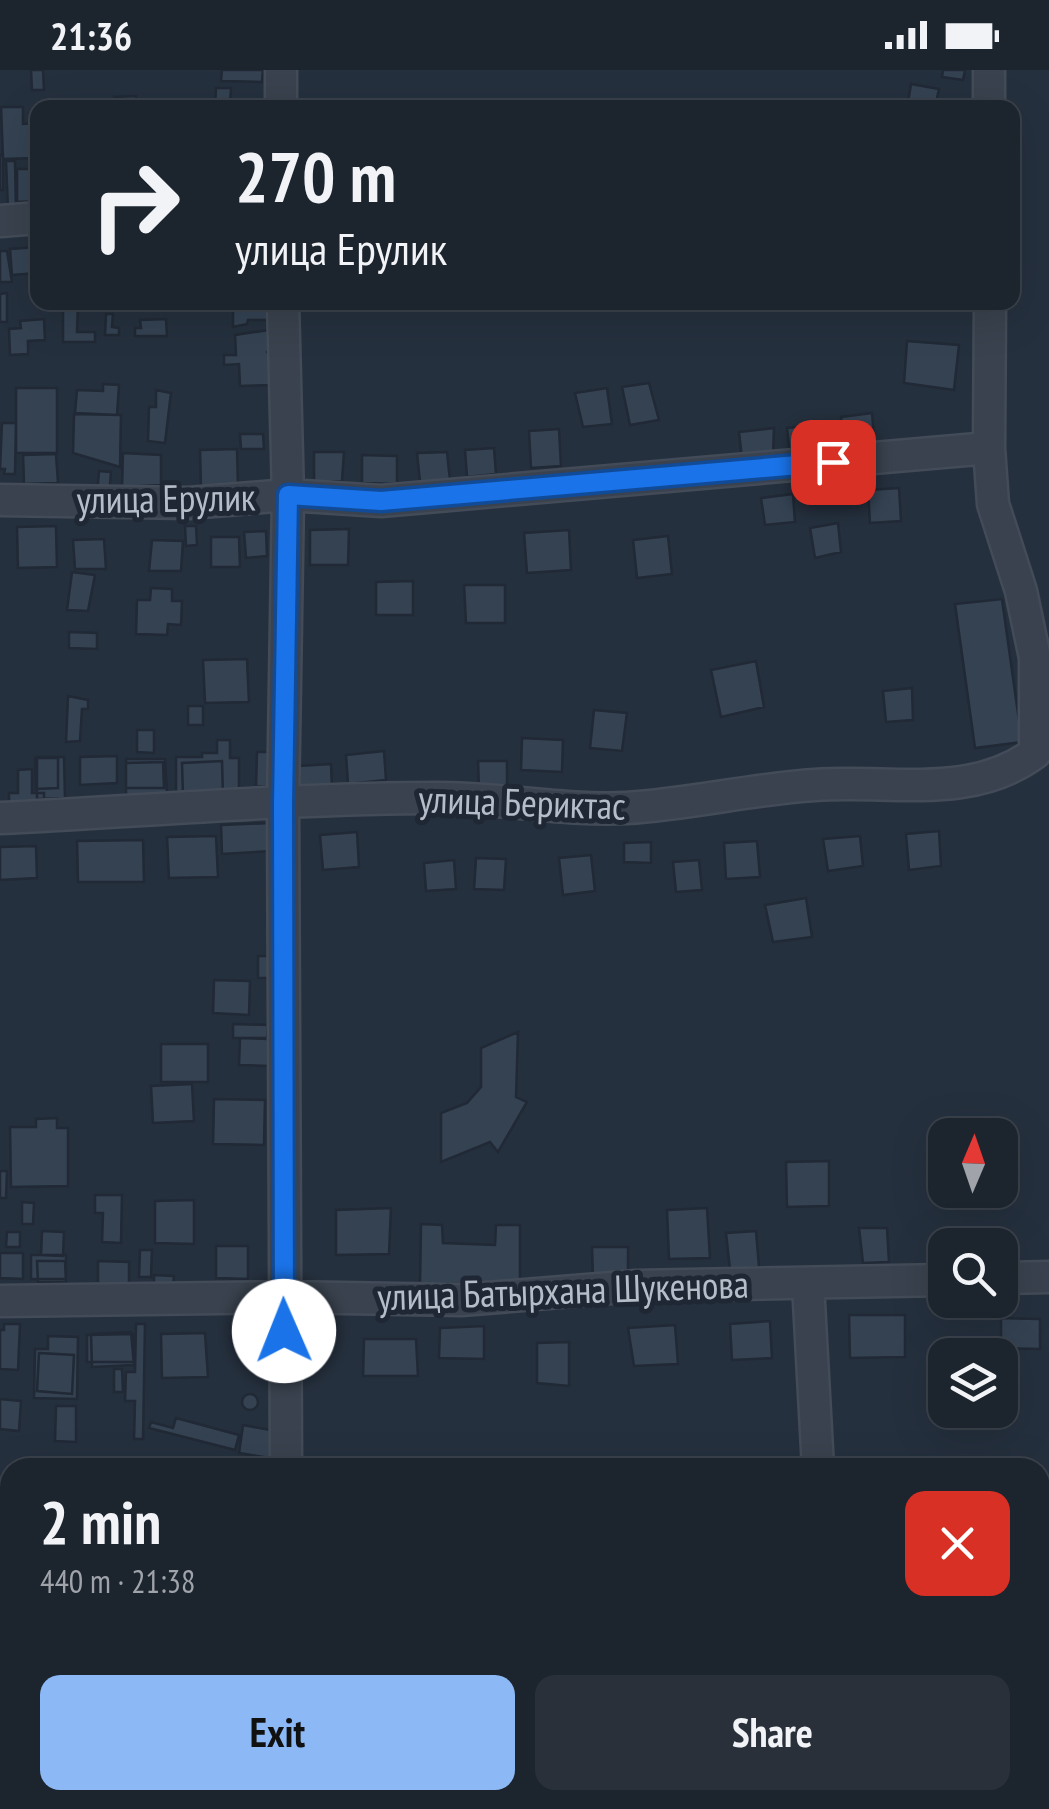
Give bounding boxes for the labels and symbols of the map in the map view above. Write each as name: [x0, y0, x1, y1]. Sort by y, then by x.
pin: [791, 420, 876, 505]
street label: улица Ерулик: [76, 471, 256, 524]
street label: улица Бериктас: [418, 773, 627, 830]
north arrow: [928, 1118, 1018, 1208]
street label: улица Батырхана Шукенова: [376, 1259, 749, 1320]
position arrow: [232, 1279, 336, 1383]

